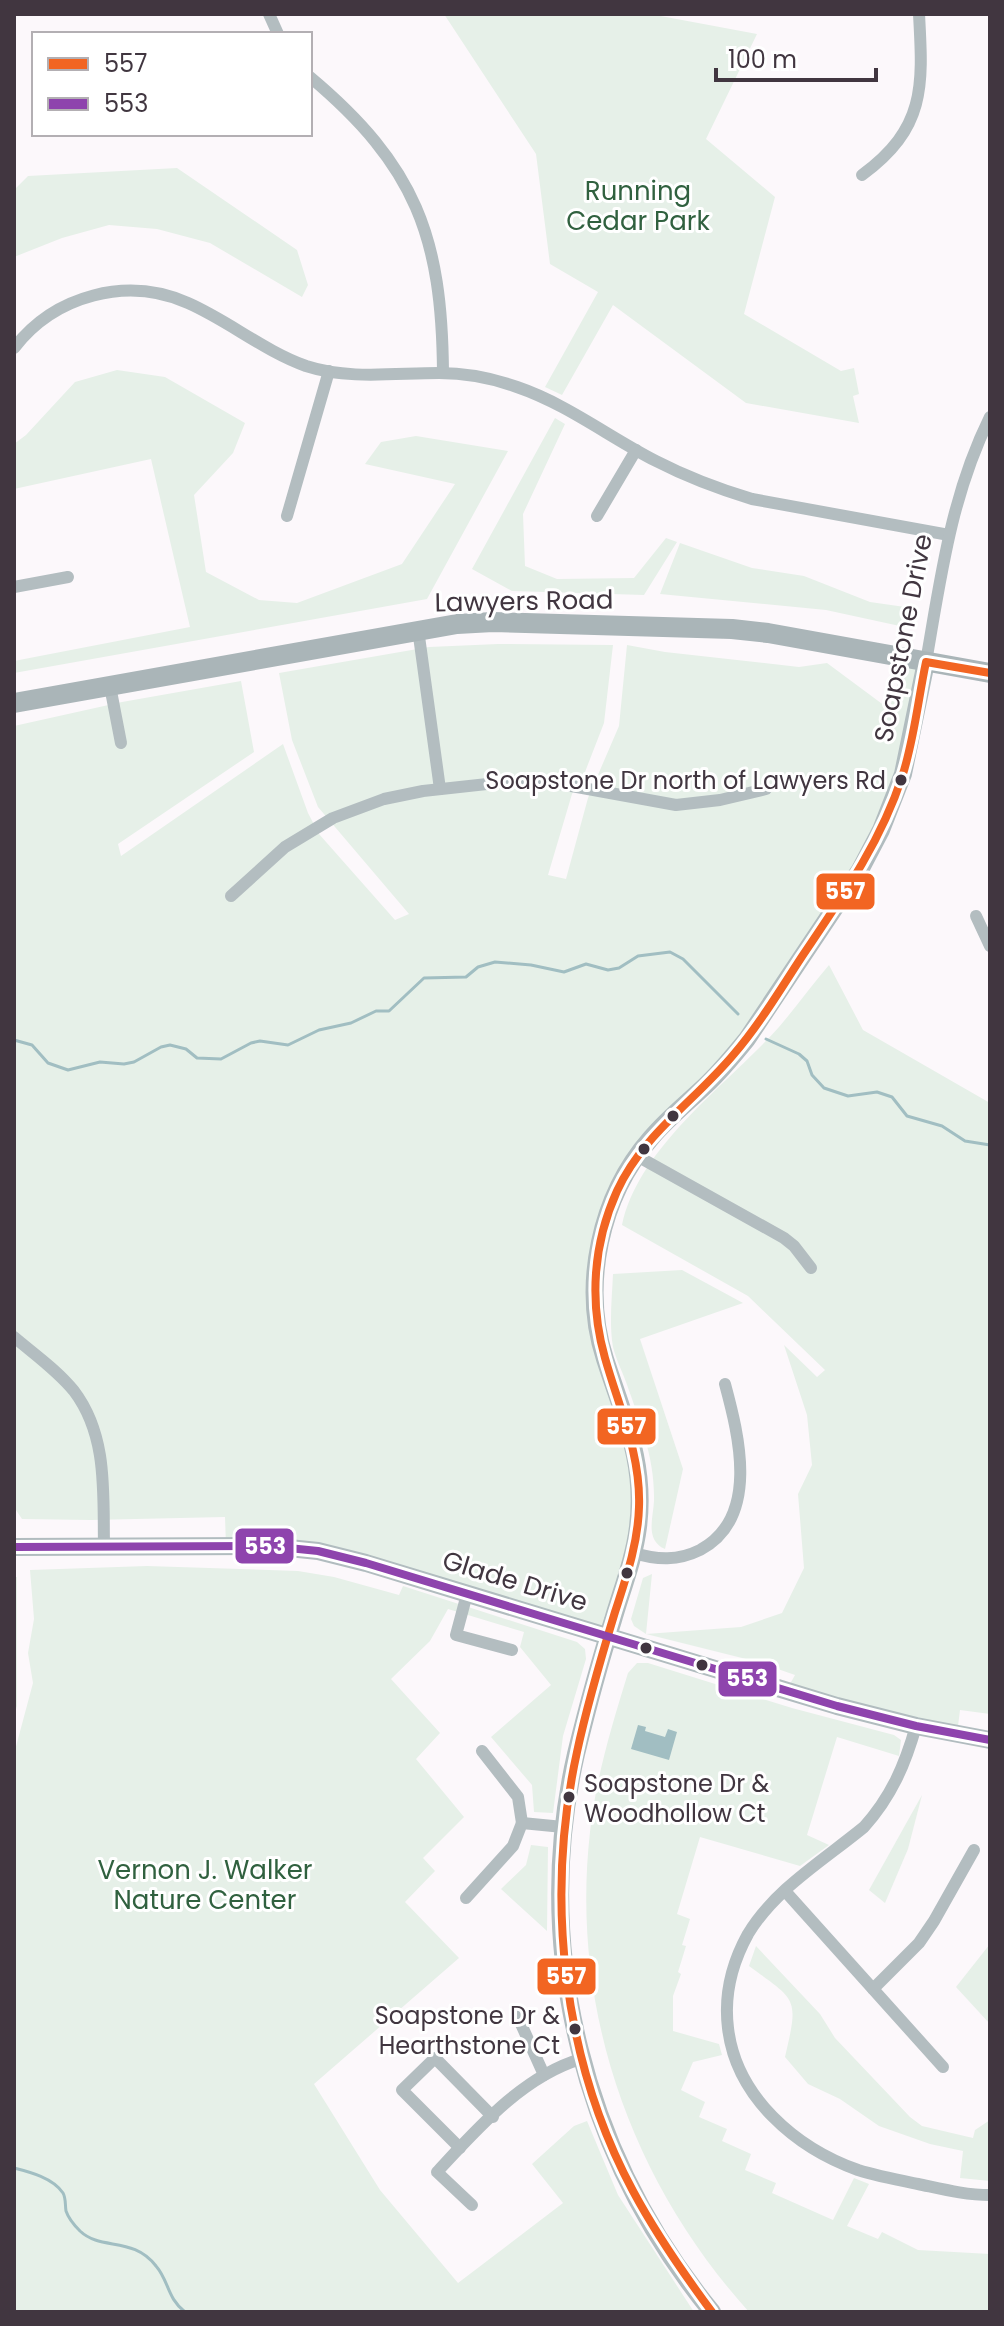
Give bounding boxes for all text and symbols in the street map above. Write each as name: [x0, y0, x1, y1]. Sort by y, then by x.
legend: [32, 32, 312, 136]
scale bar: [716, 32, 876, 82]
text: 100 m: [728, 43, 797, 76]
text: 557: [104, 47, 147, 80]
text: 553: [104, 87, 148, 120]
park label: Running Cedar Park: [566, 173, 710, 239]
street label: Soapstone Drive: [865, 531, 941, 745]
street label: Lawyers Road: [434, 581, 614, 621]
place label: Soapstone Dr north of Lawyers Rd: [485, 764, 886, 797]
marker: Soapstone Dr north of Lawyers Rd: [893, 772, 909, 788]
line badge: 557: [815, 872, 876, 911]
text: 557: [825, 876, 865, 907]
unlabelled marker: [665, 1108, 681, 1124]
unlabelled marker: [636, 1141, 652, 1157]
line badge: 557: [596, 1407, 657, 1446]
text: 557: [606, 1411, 646, 1442]
line badge: 553: [234, 1527, 295, 1565]
text: 553: [244, 1531, 286, 1562]
street label: Glade Drive: [438, 1542, 592, 1620]
unlabelled marker: [619, 1565, 635, 1581]
unlabelled marker: [638, 1640, 654, 1656]
unlabelled marker: [694, 1657, 710, 1673]
line badge: 553: [717, 1660, 778, 1698]
text: 553: [726, 1663, 768, 1694]
place label: Soapstone Dr & Woodhollow Ct: [584, 1767, 769, 1830]
marker: Soapstone Dr & Woodhollow Ct: [561, 1789, 577, 1805]
park label: Vernon J. Walker Nature Center: [98, 1852, 313, 1918]
line badge: 557: [536, 1957, 597, 1996]
text: 557: [546, 1961, 586, 1992]
place label: Soapstone Dr & Hearthstone Ct: [375, 1999, 560, 2062]
marker: Soapstone Dr & Hearthstone Ct: [567, 2021, 583, 2037]

